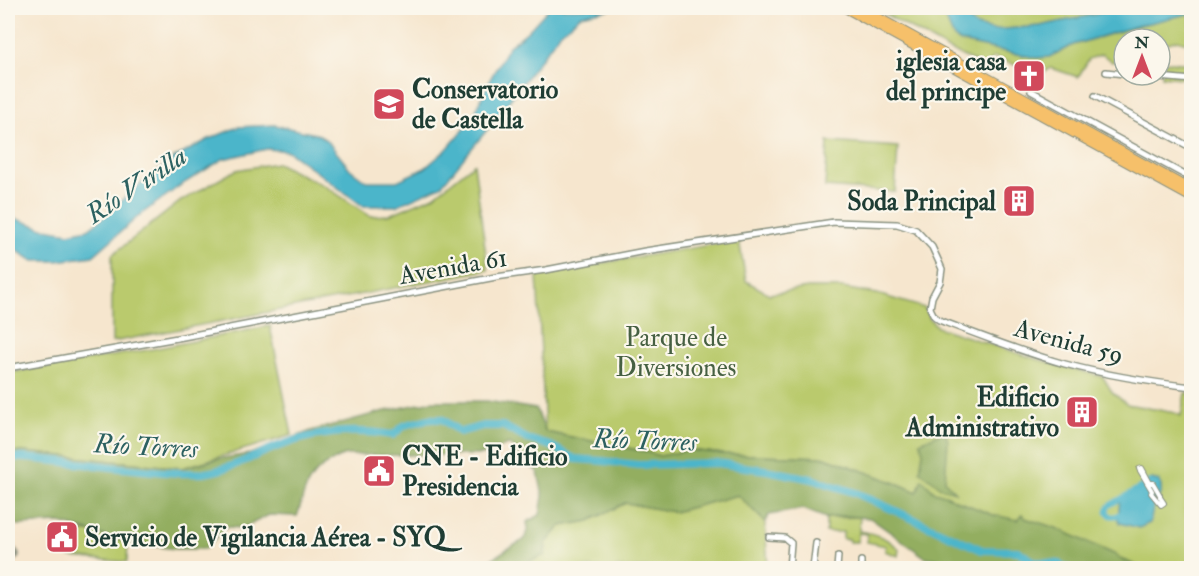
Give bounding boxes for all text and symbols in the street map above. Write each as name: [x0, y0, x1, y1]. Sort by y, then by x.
north arrow: [1112, 27, 1172, 87]
text: N: [1134, 33, 1150, 53]
place label: iglesia casa del principe: [886, 46, 1007, 109]
church icon: iglesia casa del principe: [1011, 58, 1047, 94]
place label: Conservatorio de Castella: [412, 74, 559, 136]
school or university icon: Conservatorio de Castella: [371, 86, 407, 122]
water label: Río Virilla: [79, 140, 193, 232]
building icon: Soda Principal: [1001, 183, 1037, 219]
place label: Soda Principal: [847, 186, 996, 219]
street label: Avenida 61: [396, 242, 510, 292]
street label: Avenida 59: [1010, 312, 1127, 372]
park label: Parque de Diversiones: [616, 322, 737, 384]
place label: Edificio Administrativo: [905, 382, 1059, 444]
building icon: Edificio Administrativo: [1064, 394, 1100, 430]
water label: Río Torres: [591, 422, 698, 459]
water label: Río Torres: [92, 427, 199, 466]
place label: CNE - Edificio Presidencia: [402, 441, 568, 503]
public building icon: CNE - Edificio Presidencia: [361, 453, 397, 489]
public building icon: Servicio de Vigilancia Aérea - SYQ: [44, 519, 80, 555]
place label: Servicio de Vigilancia Aérea - SYQ: [85, 522, 463, 555]

